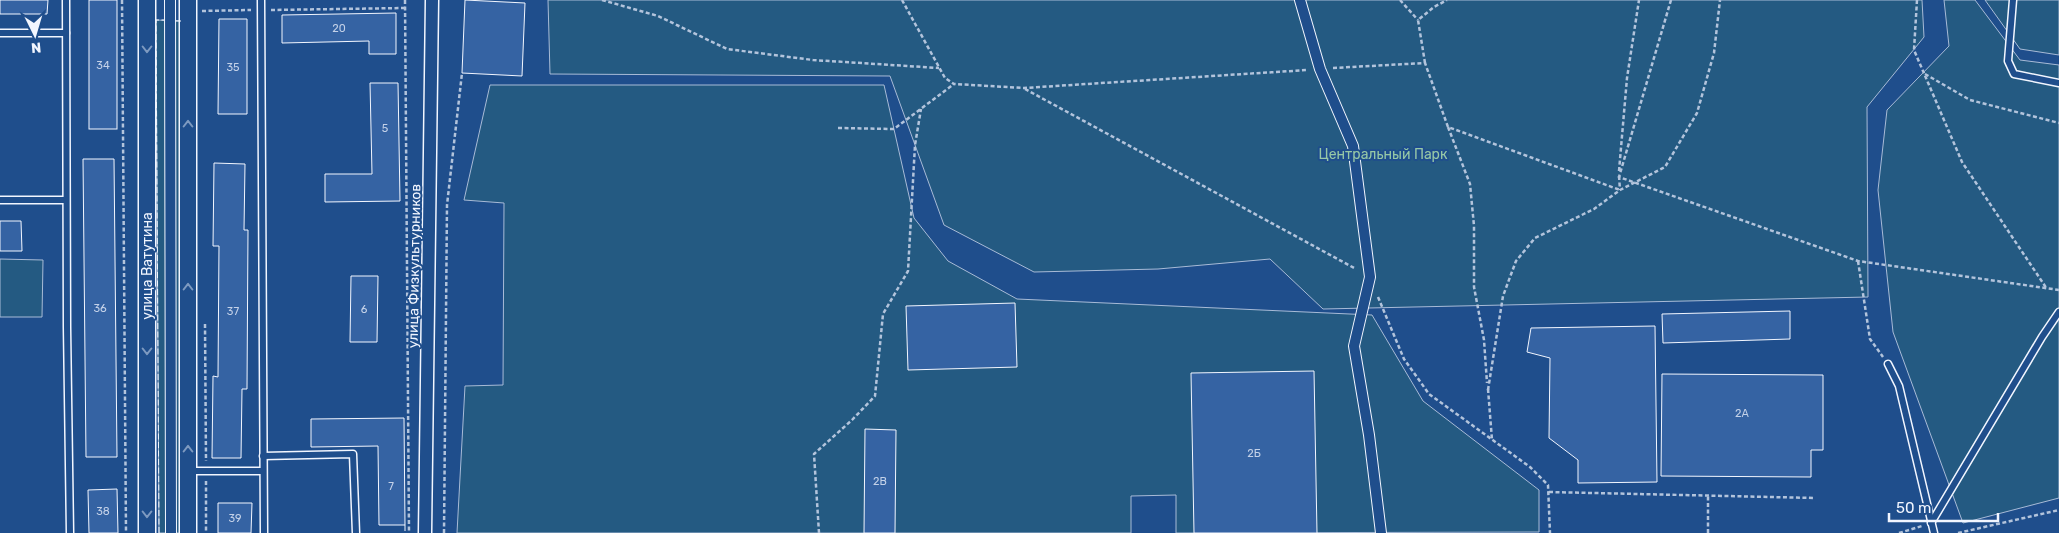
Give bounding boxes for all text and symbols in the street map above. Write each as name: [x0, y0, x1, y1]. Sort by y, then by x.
north arrow: [10, 10, 60, 60]
house number: 20: [332, 22, 346, 35]
text: N: [30, 39, 42, 56]
one-way arrow: [142, 45, 152, 53]
house number: 34: [96, 59, 110, 72]
house number: 35: [226, 61, 240, 74]
one-way arrow: [183, 120, 193, 128]
house number: 5: [382, 122, 389, 135]
park label: Центральный Парк: [1319, 146, 1448, 163]
street label: улица Физкультурников: [405, 183, 424, 348]
street label: улица Ватутина: [139, 212, 156, 320]
one-way arrow: [183, 283, 193, 290]
house number: 36: [93, 302, 107, 315]
house number: 6: [361, 303, 368, 316]
house number: 37: [227, 305, 239, 318]
one-way arrow: [142, 348, 152, 355]
house number: 2А: [1735, 407, 1750, 420]
one-way arrow: [183, 445, 193, 453]
house number: 2Б: [1247, 447, 1261, 460]
house number: 2В: [873, 475, 887, 488]
house number: 7: [388, 480, 394, 493]
scale bar: [1889, 490, 1998, 522]
text: 50 m: [1896, 499, 1931, 517]
house number: 38: [96, 505, 110, 518]
one-way arrow: [142, 510, 152, 518]
house number: 39: [228, 512, 242, 525]

